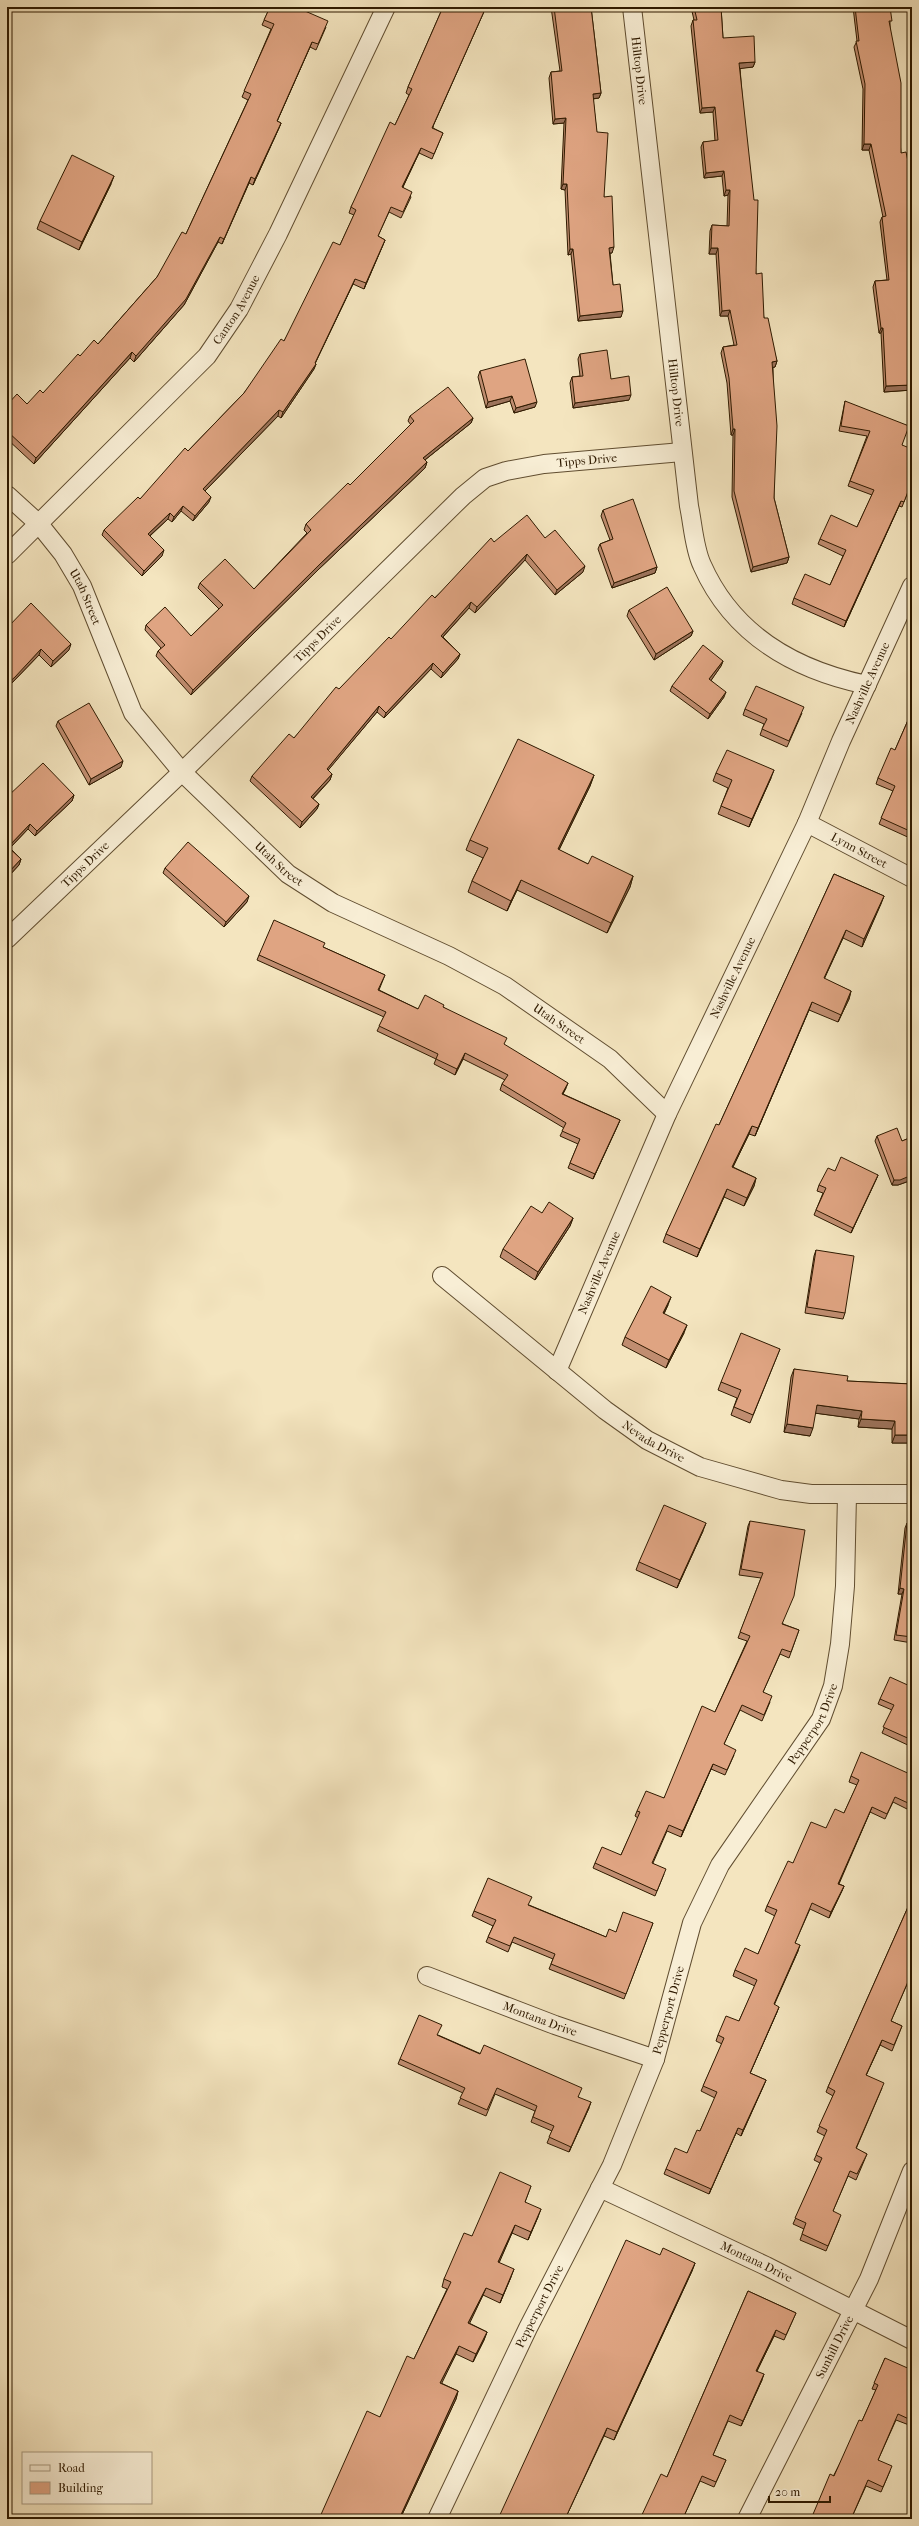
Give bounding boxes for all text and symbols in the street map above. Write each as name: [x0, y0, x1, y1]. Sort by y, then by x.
street label: Hilltop Drive: [628, 36, 650, 105]
street label: Canton Avenue: [210, 272, 263, 347]
street label: Hilltop Drive: [665, 358, 687, 427]
street label: Tipps Drive: [556, 451, 618, 470]
street label: Utah Street: [66, 566, 104, 628]
street label: Tipps Drive: [291, 612, 344, 665]
street label: Nashville Avenue: [843, 640, 892, 726]
street label: Lynn Street: [829, 830, 890, 871]
street label: Tipps Drive: [58, 838, 112, 891]
street label: Utah Street: [252, 839, 306, 889]
street label: Nashville Avenue: [707, 934, 758, 1021]
street label: Utah Street: [530, 1001, 588, 1047]
street label: Nashville Avenue: [575, 1229, 623, 1316]
street label: Nevada Drive: [620, 1418, 687, 1465]
street label: Pepperport Drive: [785, 1681, 840, 1767]
street label: Pepperport Drive: [650, 1964, 687, 2056]
street label: Montana Drive: [501, 1999, 579, 2039]
street label: Montana Drive: [718, 2239, 795, 2285]
street label: Pepperport Drive: [513, 2262, 566, 2350]
street label: Sunhill Drive: [813, 2313, 856, 2381]
legend: [22, 2452, 152, 2504]
text: Road: [58, 2461, 85, 2475]
scale bar: [769, 2478, 830, 2504]
text: Building: [58, 2481, 103, 2495]
text: 20 m: [775, 2485, 800, 2499]

